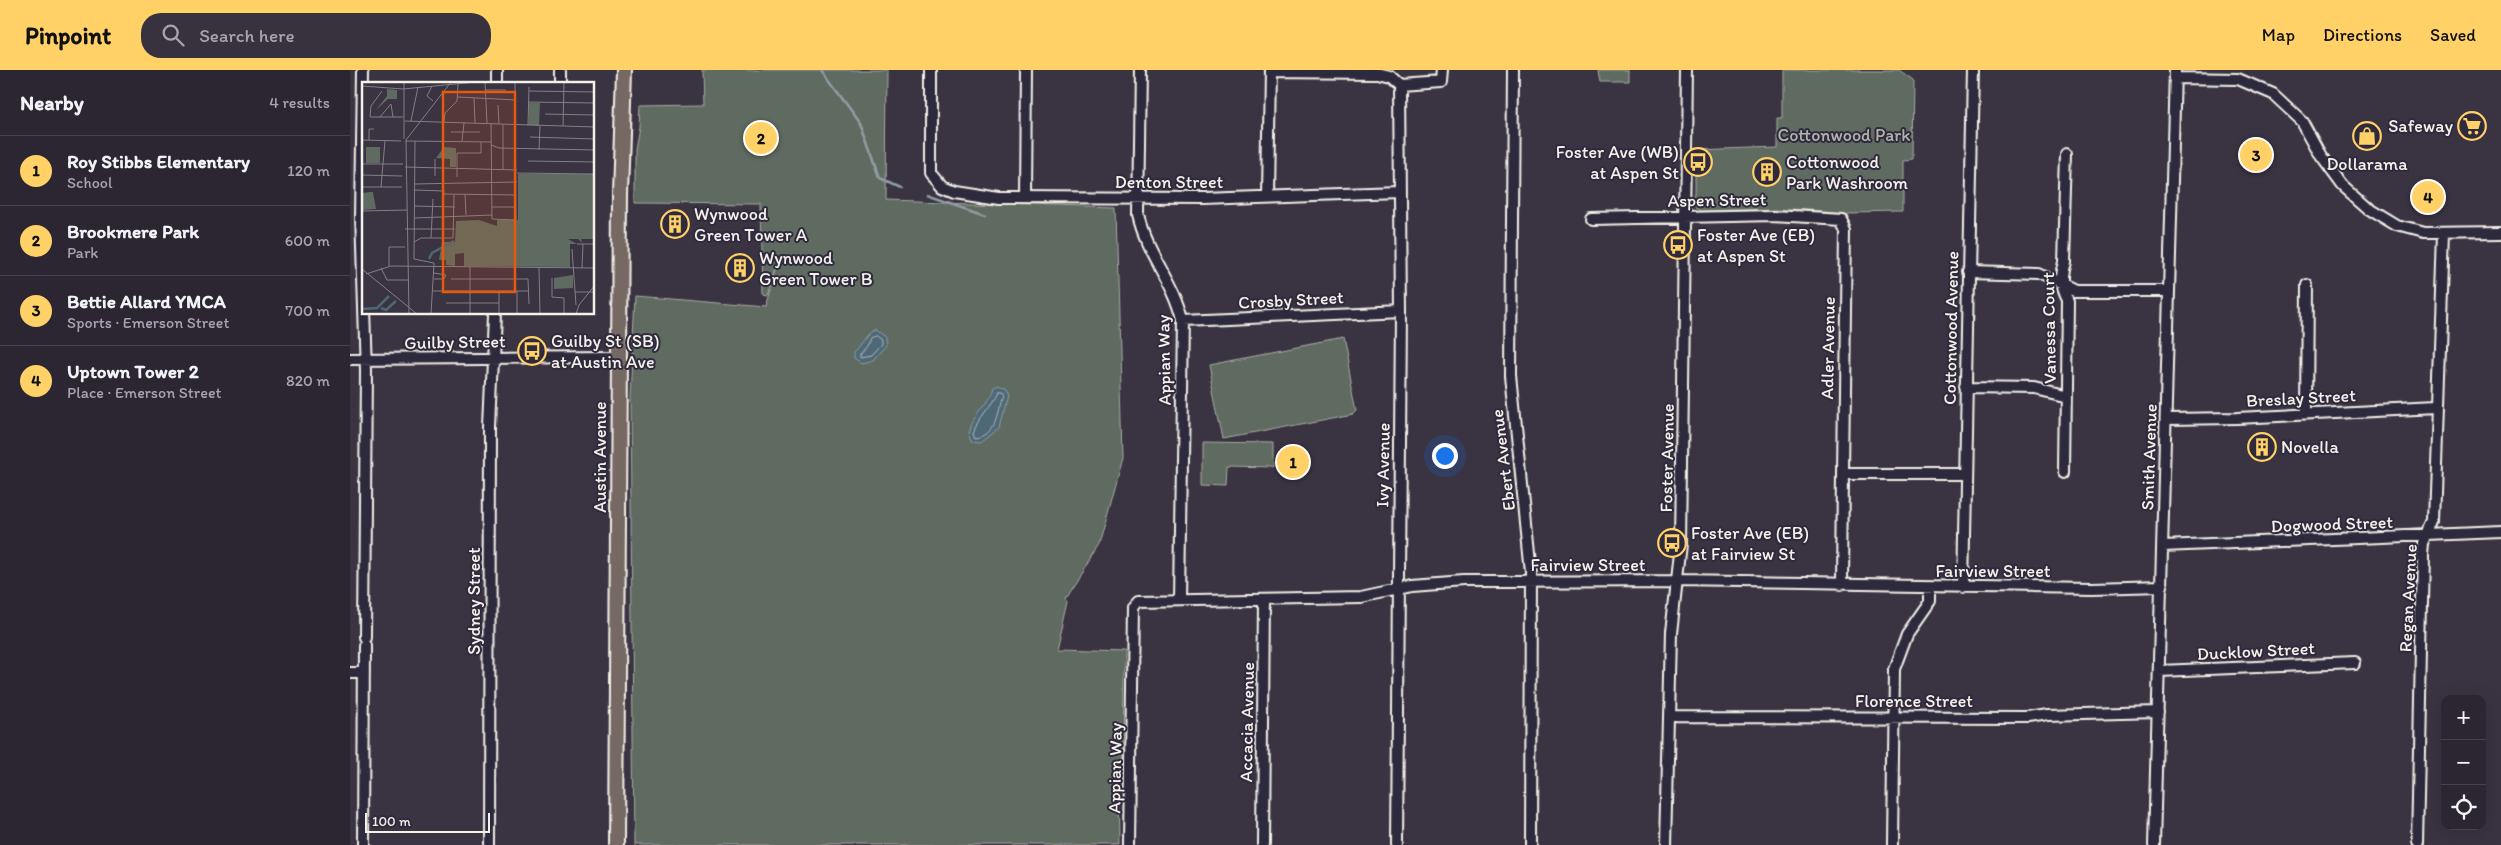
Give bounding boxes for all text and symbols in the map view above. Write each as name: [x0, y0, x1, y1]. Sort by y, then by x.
search box: [141, 13, 491, 58]
text: Pinpoint: [25, 21, 111, 50]
icon: search: [159, 21, 187, 49]
text: Search here: [199, 24, 294, 47]
text: Map: [2262, 24, 2295, 46]
text: Directions: [2323, 24, 2402, 46]
text: Saved: [2430, 24, 2476, 46]
inset map: [362, 82, 595, 315]
text: Nearby: [20, 90, 84, 115]
text: 4 results: [269, 93, 330, 112]
supermarket icon: Safeway: [2457, 111, 2487, 141]
place label: Safeway: [2388, 115, 2453, 137]
pin: 2: [745, 119, 777, 157]
shop icon: Dollarama: [2352, 121, 2382, 151]
park label: Cottonwood Park: [1778, 124, 1910, 146]
pin: 3: [2240, 136, 2272, 174]
place label: Foster Ave (WB) at Aspen St: [1556, 141, 1679, 184]
bus stop icon: Foster Ave (WB) at Aspen St: [1683, 147, 1713, 177]
text: Roy Stibbs Elementary: [67, 150, 250, 173]
place label: Cottonwood Park Washroom: [1786, 151, 1908, 194]
place label: Dollarama: [2326, 153, 2408, 175]
building icon: Cottonwood Park Washroom: [1752, 157, 1782, 187]
text: 1: [32, 161, 40, 180]
text: 120 m: [287, 161, 330, 180]
street label: Denton Street: [1115, 171, 1223, 193]
text: School: [67, 173, 113, 192]
pin: 4: [2412, 178, 2444, 216]
street label: Aspen Street: [1667, 188, 1767, 212]
place label: Wynwood Green Tower A: [694, 203, 808, 246]
building icon: Wynwood Green Tower A: [660, 209, 690, 239]
text: Brookmere Park: [67, 220, 199, 243]
place label: Foster Ave (EB) at Aspen St: [1697, 224, 1815, 267]
bus stop icon: Foster Ave (EB) at Aspen St: [1663, 230, 1693, 260]
text: 2: [32, 231, 40, 250]
text: 600 m: [285, 231, 330, 250]
text: Park: [67, 243, 98, 262]
place label: Wynwood Green Tower B: [759, 247, 873, 290]
street label: Cottonwood Avenue: [1939, 251, 1963, 405]
building icon: Wynwood Green Tower B: [725, 253, 755, 283]
street label: Vanessa Court: [2037, 272, 2061, 384]
street label: Crosby Street: [1238, 286, 1345, 314]
text: Bettie Allard YMCA: [67, 290, 226, 313]
street label: Adler Avenue: [1816, 296, 1840, 400]
text: 3: [32, 301, 40, 320]
text: 700 m: [285, 301, 330, 320]
text: Sports · Emerson Street: [67, 313, 229, 332]
street label: Appian Way: [1152, 314, 1176, 406]
street label: Guilby Street: [404, 330, 506, 354]
place label: Guilby St (SB) at Austin Ave: [551, 330, 660, 373]
bus stop icon: Guilby St (SB) at Austin Ave: [517, 336, 547, 366]
text: Uptown Tower 2: [67, 360, 199, 383]
text: 4: [31, 371, 41, 390]
text: 820 m: [286, 371, 330, 390]
text: Place · Emerson Street: [67, 383, 222, 402]
street label: Breslay Street: [2246, 384, 2357, 412]
street label: Austin Avenue: [589, 401, 611, 513]
street label: Foster Avenue: [1655, 403, 1679, 513]
street label: Smith Avenue: [2136, 403, 2162, 511]
street label: Ebert Avenue: [1486, 408, 1520, 512]
street label: Ivy Avenue: [1371, 422, 1395, 508]
building icon: Novella: [2247, 432, 2277, 462]
place label: Novella: [2281, 436, 2339, 458]
pin: 1: [1277, 443, 1309, 481]
your location: [1432, 443, 1458, 469]
street label: Dogwood Street: [2270, 511, 2394, 537]
place label: Foster Ave (EB) at Fairview St: [1691, 522, 1809, 565]
bus stop icon: Foster Ave (EB) at Fairview St: [1657, 528, 1687, 558]
street label: Regan Avenue: [2394, 543, 2422, 653]
street label: Sydney Street: [463, 547, 485, 655]
street label: Fairview Street: [1530, 554, 1646, 576]
street label: Fairview Street: [1935, 560, 2051, 582]
street label: Ducklow Street: [2196, 637, 2316, 665]
street label: Accacia Avenue: [1235, 662, 1259, 782]
street label: Florence Street: [1855, 690, 1973, 712]
map controls: [2441, 695, 2486, 830]
button: +: [2441, 695, 2486, 740]
street label: Appian Way: [1103, 722, 1127, 814]
button: −: [2441, 740, 2486, 785]
button: locate: [2441, 785, 2486, 830]
scale bar: [365, 810, 490, 833]
text: 100 m: [372, 813, 411, 830]

